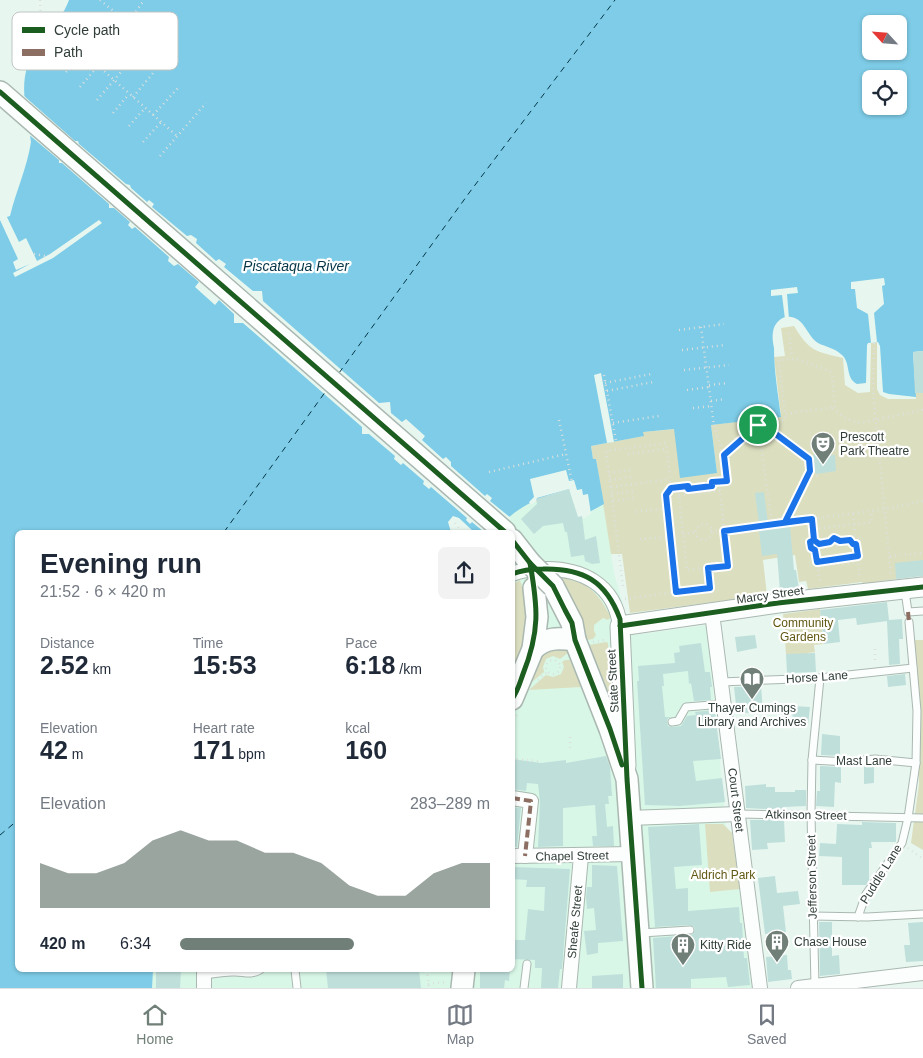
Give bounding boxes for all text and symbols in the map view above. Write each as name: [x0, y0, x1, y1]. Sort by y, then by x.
legend: [12, 12, 178, 70]
north arrow: [862, 15, 908, 60]
map controls: [862, 15, 907, 115]
text: Cycle path: [54, 22, 120, 38]
text: Path: [54, 44, 83, 60]
button: locate: [862, 70, 907, 115]
water label: Piscataqua River: [243, 258, 350, 274]
pin: [737, 404, 779, 446]
icon: arrive: [744, 411, 772, 439]
place label: Prescott Park Theatre: [840, 430, 909, 458]
theatre icon: Prescott Park Theatre: [810, 431, 836, 465]
button: share: [438, 547, 490, 599]
text: Evening run: [40, 548, 202, 579]
text: 21:52 · 6 × 420 m: [40, 583, 166, 600]
street label: Marcy Street: [735, 583, 805, 607]
park label: Community Gardens: [773, 616, 833, 644]
text: Distance: [40, 635, 94, 651]
text: Time: [193, 635, 223, 651]
text: Pace: [345, 635, 377, 651]
street label: State Street: [604, 648, 622, 713]
text: 2.52: [40, 651, 89, 679]
text: 15:53: [193, 651, 257, 679]
text: 6:18: [345, 651, 395, 679]
text: km: [89, 661, 111, 677]
text: /km: [395, 661, 422, 677]
library icon: Thayer Cumings Library and Archives: [739, 666, 765, 700]
street label: Horse Lane: [786, 668, 849, 686]
place label: Thayer Cumings Library and Archives: [698, 701, 806, 729]
text: Elevation: [40, 720, 98, 736]
text: Heart rate: [193, 720, 255, 736]
text: kcal: [345, 720, 370, 736]
text: 42: [40, 736, 68, 764]
text: 171: [193, 736, 234, 764]
text: 160: [345, 736, 387, 764]
text: m: [68, 746, 83, 762]
text: bpm: [234, 746, 266, 762]
street label: Mast Lane: [836, 754, 892, 768]
street label: Court Street: [725, 767, 747, 834]
text: Elevation: [40, 795, 106, 812]
text: 283–289 m: [410, 795, 490, 812]
street label: Atkinson Street: [765, 807, 847, 823]
street label: Jefferson Street: [804, 834, 820, 919]
street label: Puddle Lane: [857, 841, 905, 906]
street label: Chapel Street: [535, 848, 609, 864]
park label: Aldrich Park: [691, 868, 756, 882]
street label: Sheafe Street: [565, 884, 585, 959]
building icon: Chase House: [764, 929, 790, 963]
building icon: Kitty Ride: [670, 932, 696, 966]
text: 420 m: [40, 935, 85, 952]
text: 6:34: [120, 935, 151, 952]
place label: Chase House: [794, 935, 867, 949]
place label: Kitty Ride: [700, 938, 752, 952]
tab: Home: [136, 1001, 174, 1047]
tab: Map: [446, 1001, 474, 1047]
tab: Saved: [747, 1001, 787, 1047]

